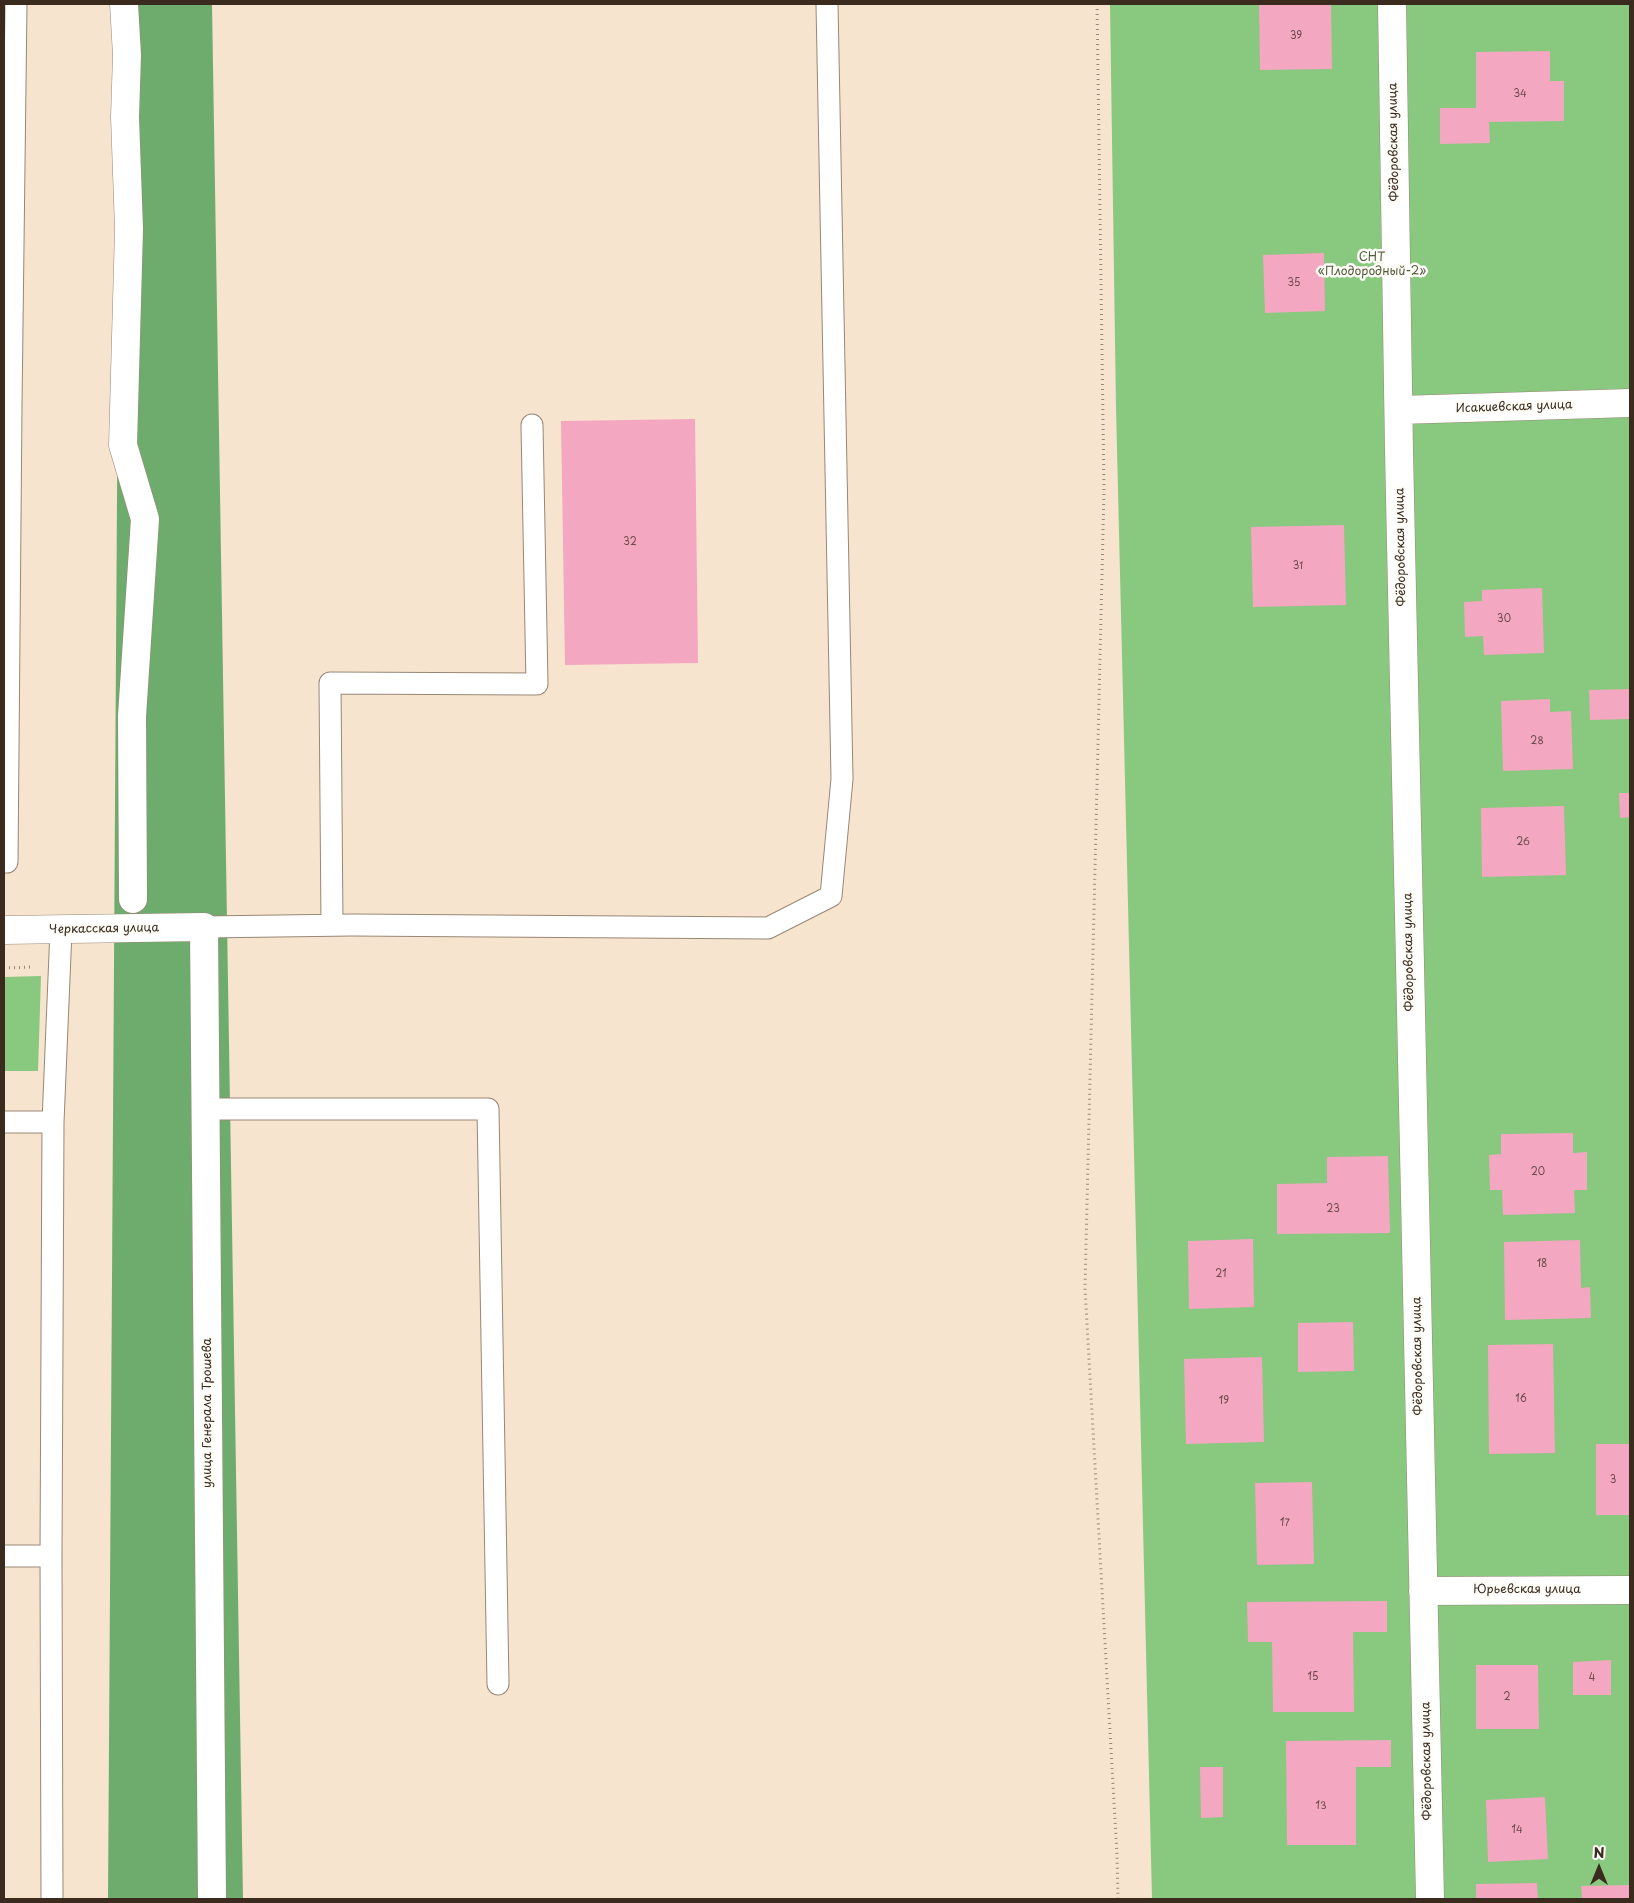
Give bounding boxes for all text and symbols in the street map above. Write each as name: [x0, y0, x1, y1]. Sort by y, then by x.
house number: 39: [1290, 30, 1302, 42]
street label: Фёдоровская улица: [1386, 83, 1402, 201]
house number: 34: [1513, 88, 1527, 100]
park label: СНТ «Плодородный-2»: [1318, 251, 1426, 279]
house number: 35: [1288, 277, 1300, 289]
street label: Исакиевская улица: [1455, 398, 1573, 416]
street label: Фёдоровская улица: [1393, 488, 1409, 606]
house number: 32: [623, 536, 637, 548]
house number: 31: [1293, 560, 1303, 572]
house number: 30: [1497, 613, 1511, 625]
house number: 28: [1530, 735, 1544, 747]
house number: 26: [1516, 836, 1530, 848]
street label: Фёдоровская улица: [1401, 893, 1417, 1011]
street label: Черкасская улица: [49, 921, 159, 937]
house number: 20: [1531, 1166, 1545, 1178]
house number: 23: [1326, 1203, 1340, 1215]
house number: 18: [1537, 1258, 1547, 1270]
house number: 21: [1215, 1268, 1227, 1280]
street label: Фёдоровская улица: [1410, 1297, 1426, 1415]
street label: улица Генерала Трошева: [201, 1338, 215, 1488]
house number: 16: [1515, 1393, 1527, 1405]
house number: 19: [1219, 1395, 1229, 1407]
house number: 3: [1610, 1474, 1616, 1486]
house number: 17: [1280, 1517, 1290, 1529]
street label: Юрьевская улица: [1473, 1583, 1581, 1597]
house number: 15: [1308, 1671, 1318, 1683]
house number: 4: [1589, 1672, 1595, 1684]
house number: 2: [1503, 1691, 1511, 1703]
street label: Фёдоровская улица: [1419, 1702, 1435, 1820]
house number: 13: [1315, 1800, 1327, 1812]
house number: 14: [1511, 1824, 1523, 1836]
text: N: [1593, 1842, 1605, 1863]
north arrow: [1574, 1843, 1624, 1893]

